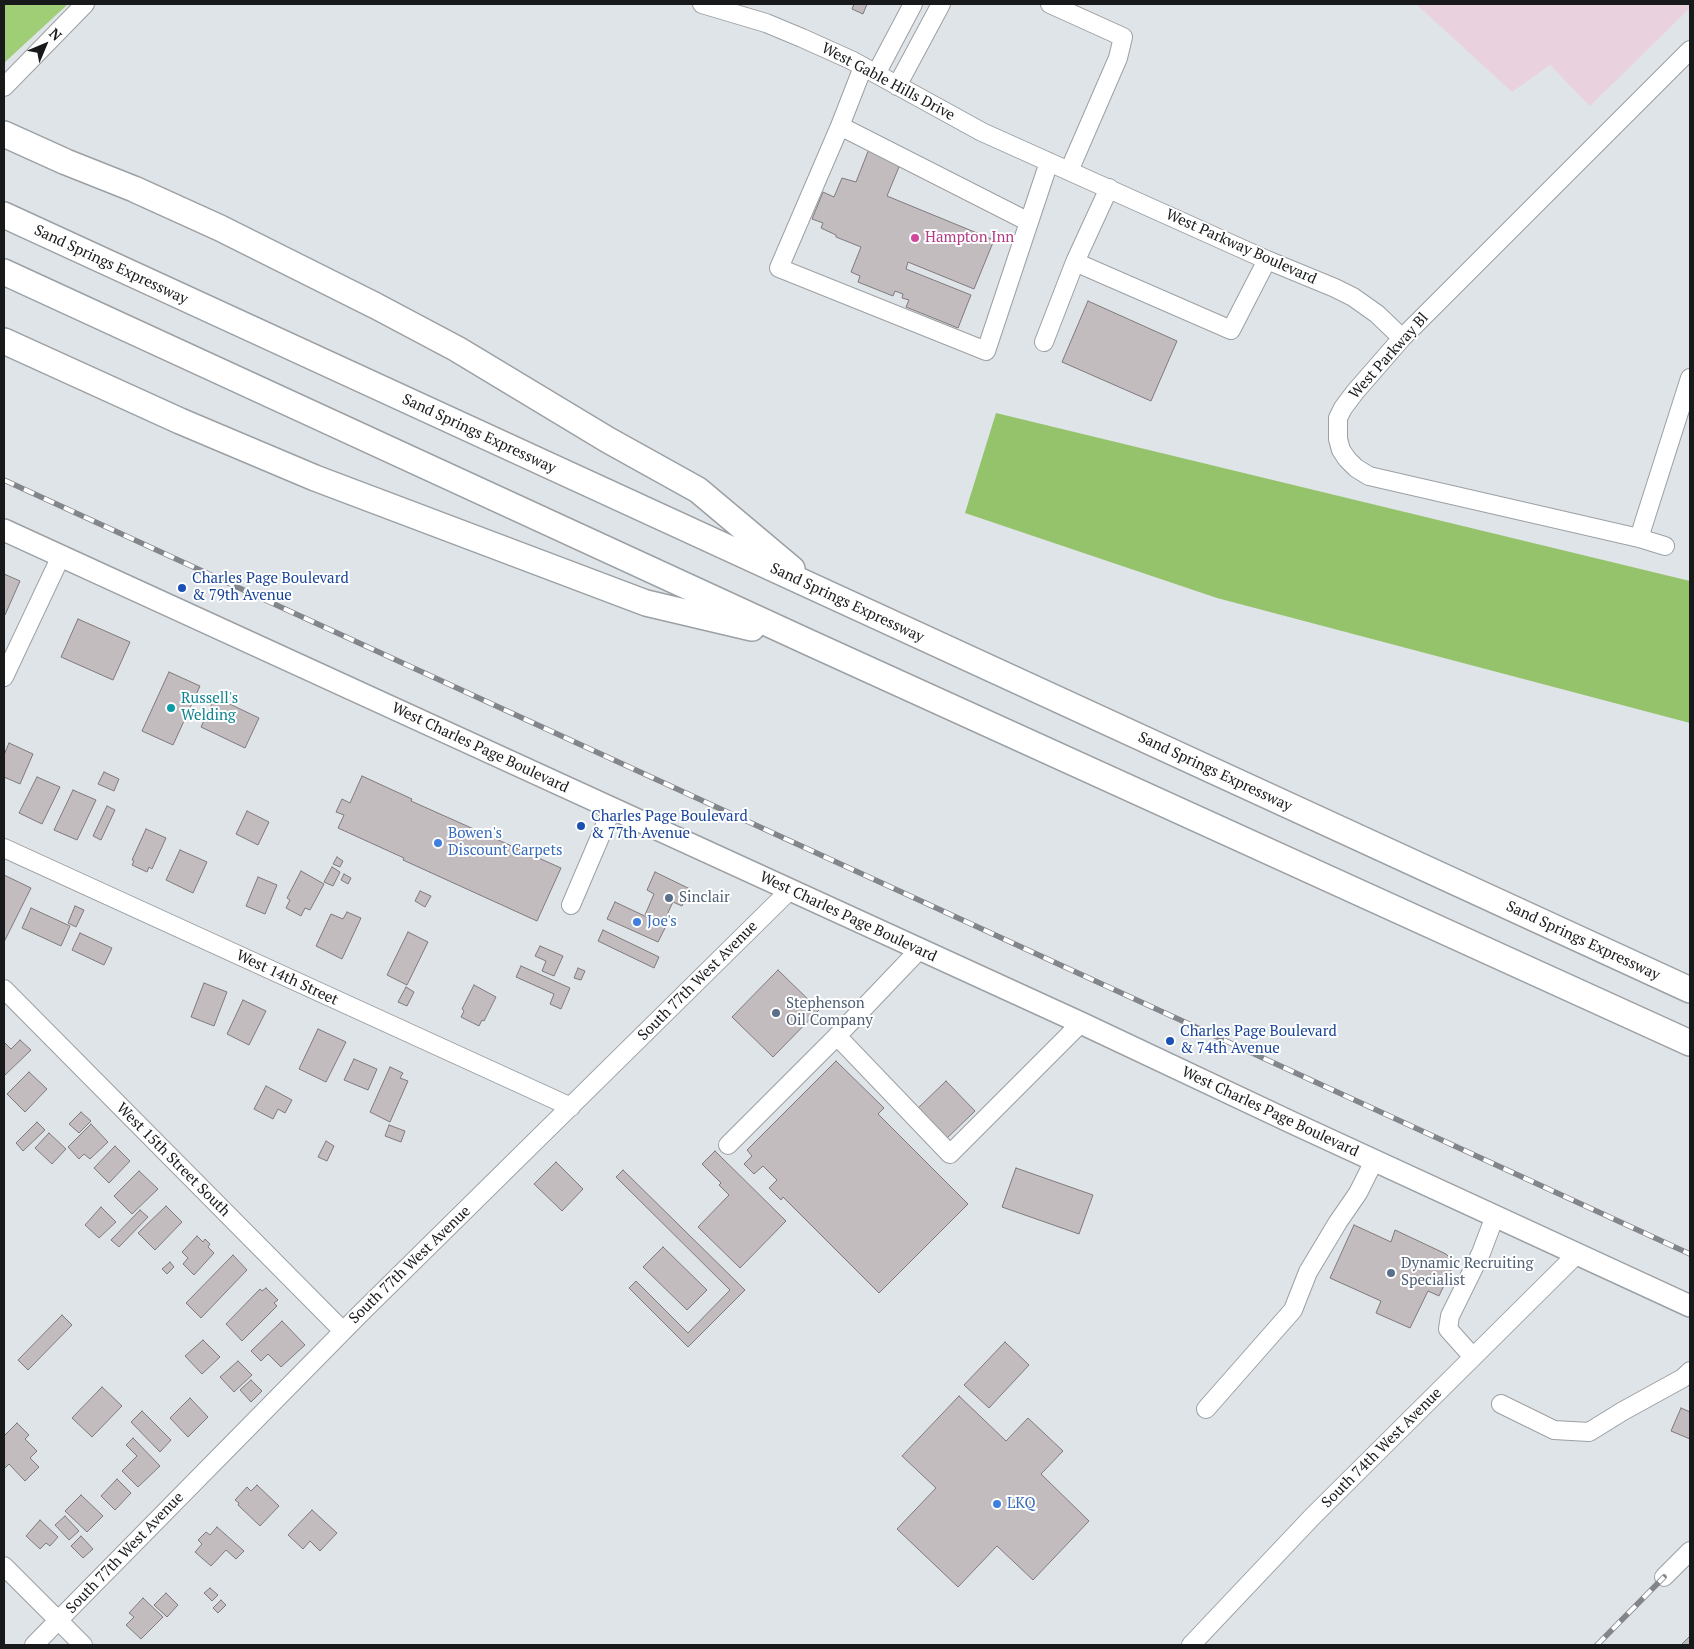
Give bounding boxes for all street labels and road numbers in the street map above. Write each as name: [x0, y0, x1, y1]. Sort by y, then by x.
street label: West Gable Hills Drive: [818, 39, 958, 125]
street label: West Parkway Boulevard: [1163, 206, 1319, 288]
street label: Sand Springs Expressway: [31, 221, 191, 309]
street label: West Parkway Bl: [1346, 309, 1432, 403]
street label: Sand Springs Expressway: [399, 390, 559, 478]
street label: Sand Springs Expressway: [767, 559, 927, 647]
street label: West Charles Page Boulevard: [389, 699, 571, 797]
street label: Sand Springs Expressway: [1135, 728, 1295, 816]
street label: West Charles Page Boulevard: [757, 868, 939, 966]
street label: Sand Springs Expressway: [1503, 897, 1663, 985]
street label: South 77th West Avenue: [634, 917, 762, 1045]
street label: West 14th Street: [233, 947, 341, 1009]
street label: West Charles Page Boulevard: [1179, 1063, 1361, 1161]
street label: West 15th Street South: [112, 1099, 234, 1221]
street label: South 77th West Avenue: [346, 1202, 474, 1328]
street label: South 74th West Avenue: [1318, 1384, 1446, 1512]
street label: South 77th West Avenue: [62, 1489, 188, 1617]

